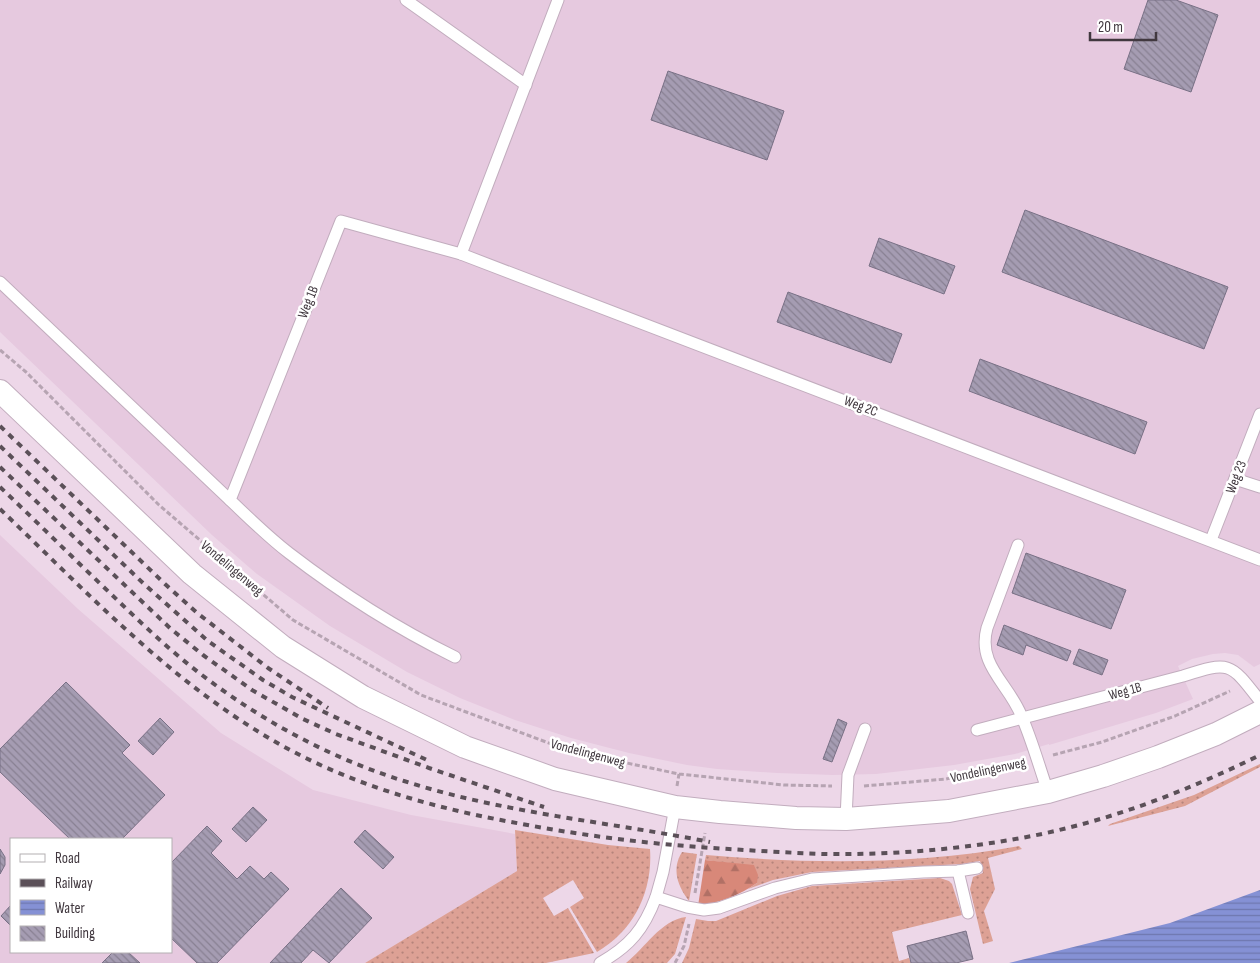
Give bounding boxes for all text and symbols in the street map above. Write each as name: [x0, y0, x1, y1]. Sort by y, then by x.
scale bar: [1090, 10, 1156, 42]
text: 20 m: [1098, 18, 1123, 37]
street label: Weg 1B: [294, 283, 322, 321]
street label: Weg 2C: [842, 392, 881, 420]
street label: Weg 23: [1222, 458, 1250, 496]
street label: Vondelingenweg: [197, 537, 267, 599]
street label: Weg 1B: [1107, 678, 1143, 704]
street label: Vondelingenweg: [549, 735, 628, 771]
street label: Vondelingenweg: [949, 754, 1028, 786]
legend: [10, 838, 172, 953]
text: Road: [55, 849, 80, 868]
text: Railway: [55, 874, 93, 893]
text: Water: [55, 899, 86, 918]
text: Building: [55, 924, 95, 943]

